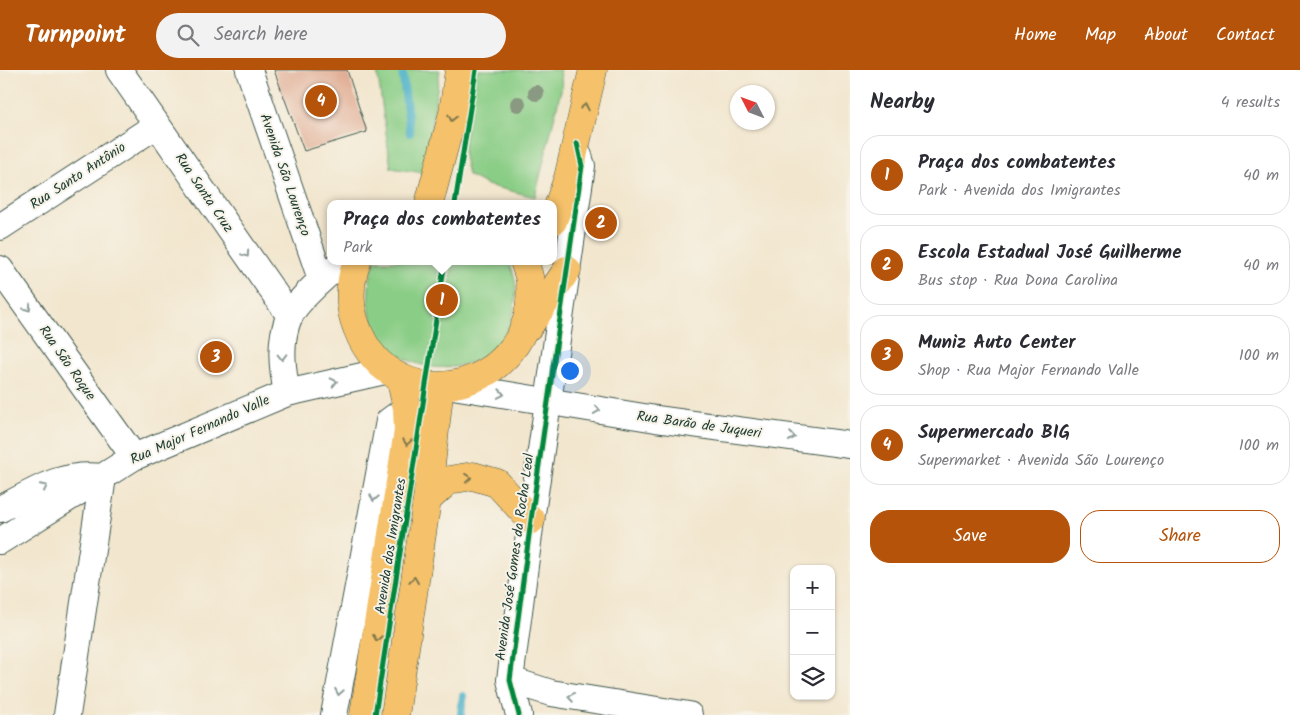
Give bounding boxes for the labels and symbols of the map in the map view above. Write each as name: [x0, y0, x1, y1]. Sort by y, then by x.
pin: 4: [305, 82, 337, 120]
north arrow: [730, 85, 775, 130]
one-way arrow: [579, 102, 590, 111]
street label: Avenida São Lourenço: [254, 111, 316, 239]
one-way arrow: [447, 114, 457, 123]
street label: Rua Santo Antônio: [26, 137, 130, 215]
street label: Rua Santa Cruz: [169, 149, 239, 237]
pin: 2: [585, 204, 617, 242]
one-way arrow: [240, 249, 249, 258]
pin: 1: [426, 281, 458, 319]
one-way arrow: [22, 302, 31, 312]
street label: Rua São Roque: [33, 321, 101, 406]
pin: 3: [200, 338, 232, 376]
one-way arrow: [277, 354, 287, 361]
your location: [557, 358, 583, 384]
one-way arrow: [330, 377, 339, 388]
one-way arrow: [496, 388, 505, 398]
street label: Rua Major Fernando Valle: [127, 389, 274, 471]
one-way arrow: [592, 404, 601, 414]
street label: Rua Barão de Juqueri: [635, 405, 763, 445]
one-way arrow: [788, 431, 796, 442]
one-way arrow: [402, 438, 412, 447]
street label: Avenida José Gomes da Rocha Leal: [490, 452, 540, 662]
one-way arrow: [465, 472, 473, 483]
street label: Avenida dos Imigrantes: [369, 476, 413, 616]
one-way arrow: [38, 484, 47, 494]
one-way arrow: [370, 494, 380, 503]
one-way arrow: [408, 576, 419, 584]
one-way arrow: [372, 633, 382, 642]
one-way arrow: [334, 688, 344, 697]
one-way arrow: [567, 692, 576, 702]

